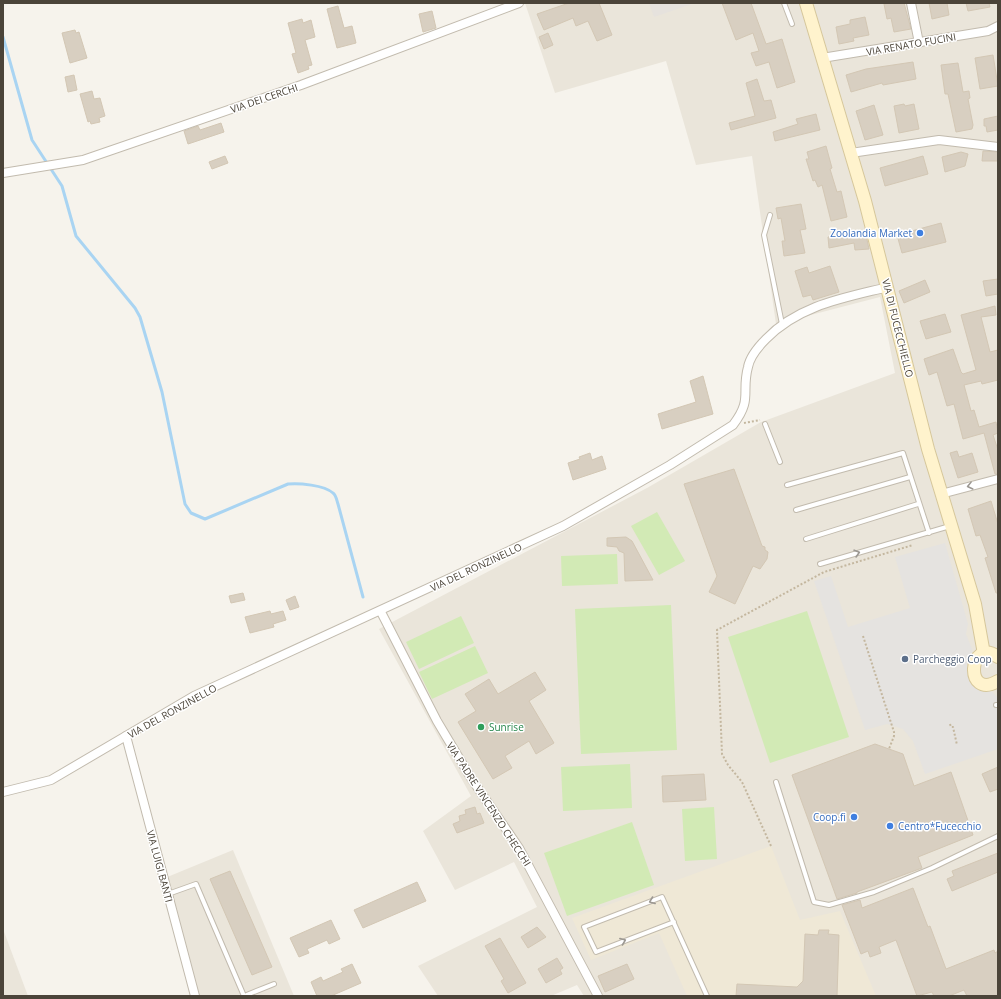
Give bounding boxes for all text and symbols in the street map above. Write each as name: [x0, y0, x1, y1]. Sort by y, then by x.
street label: VIA RENATO FUCINI: [865, 29, 957, 59]
street label: VIA DEI CERCHI: [228, 80, 300, 116]
place label: Zoolandia Market: [830, 226, 912, 240]
marker: Zoolandia Market: [915, 228, 925, 238]
street label: VIA DI FUCECCHIELLO: [879, 277, 917, 379]
one-way arrow: [966, 482, 973, 490]
street label: VIA DEL RONZINELLO: [428, 540, 524, 594]
one-way arrow: [854, 549, 861, 558]
place label: Parcheggio Coop: [913, 652, 992, 666]
marker: Parcheggio Coop: [900, 654, 910, 664]
street label: VIA DEL RONZINELLO: [125, 681, 219, 741]
place label: Sunrise: [489, 720, 524, 734]
marker: Sunrise: [476, 722, 486, 732]
street label: VIA PADRE VINCENZO CHECCHI: [444, 739, 534, 869]
place label: Coop.fi: [813, 810, 846, 824]
marker: Coop.fi: [849, 812, 859, 822]
place label: Centro*Fucecchio: [898, 819, 981, 833]
marker: Centro*Fucecchio: [885, 821, 895, 831]
street label: VIA LUIGI BANTI: [144, 828, 176, 904]
one-way arrow: [649, 896, 656, 904]
one-way arrow: [620, 938, 627, 946]

